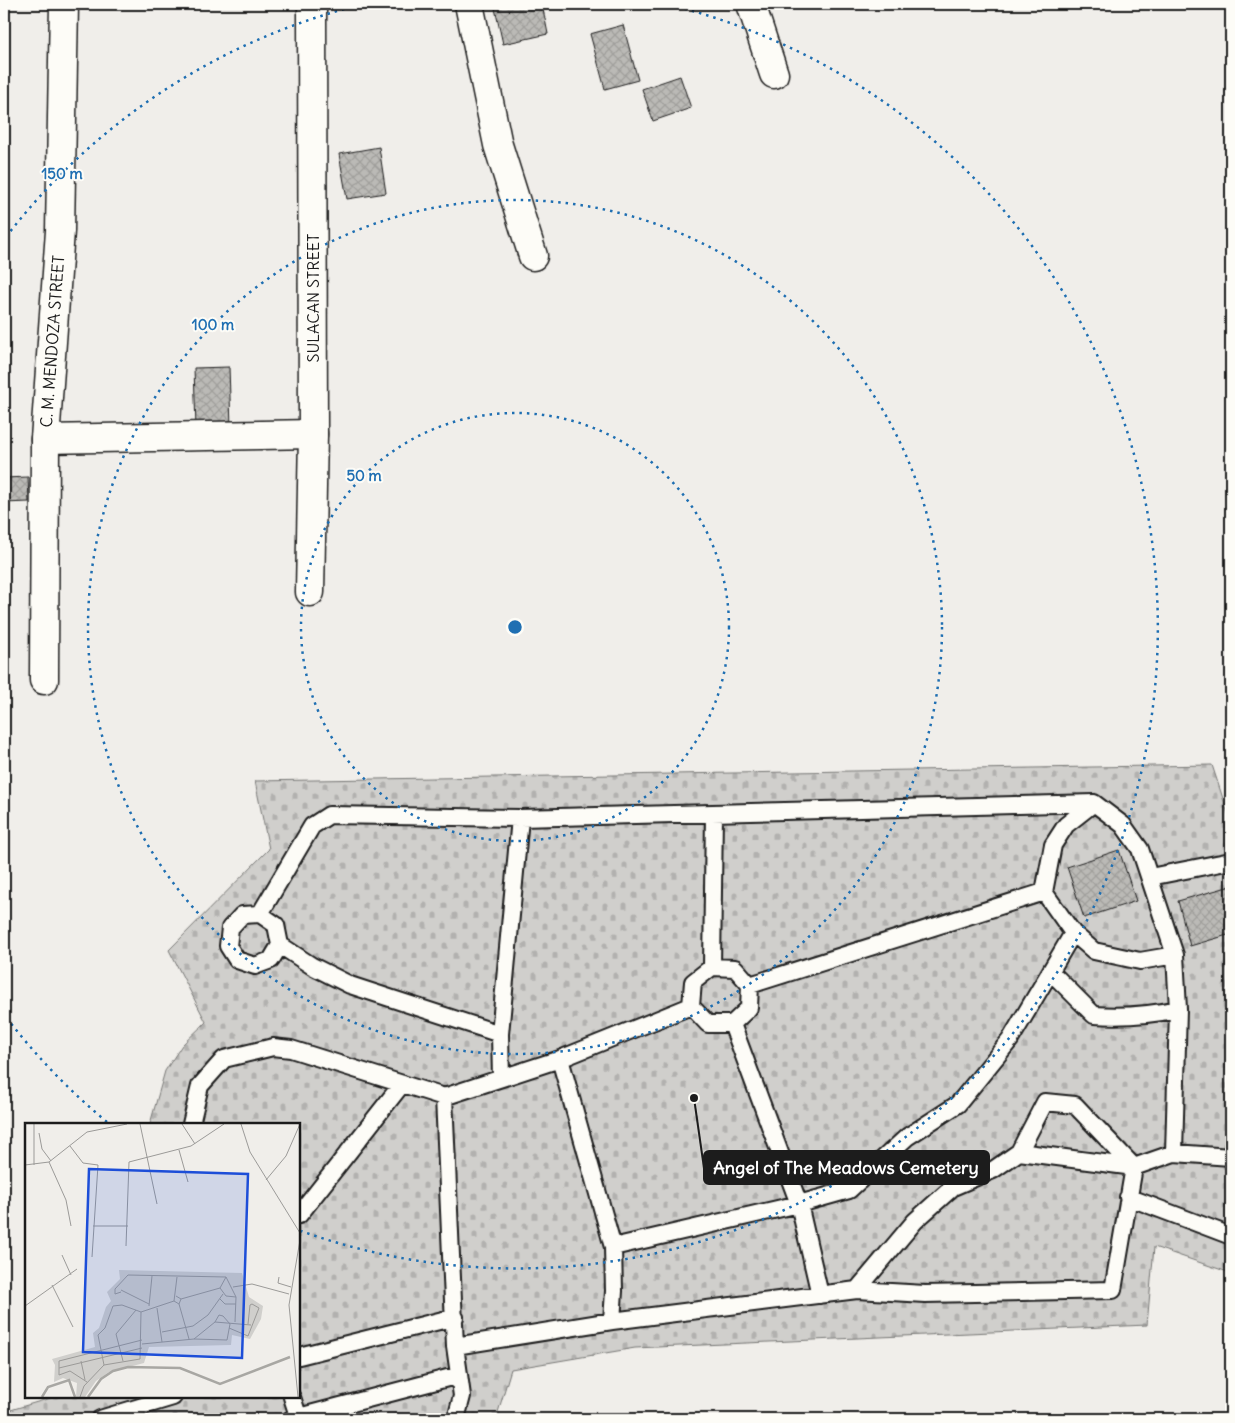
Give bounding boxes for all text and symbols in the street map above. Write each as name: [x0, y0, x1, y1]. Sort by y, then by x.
text: 150 m: [41, 164, 83, 183]
street label: SULACAN STREET: [303, 234, 323, 363]
street label: C. M. MENDOZA STREET: [36, 254, 68, 428]
text: 100 m: [192, 315, 234, 334]
text: 50 m: [346, 466, 382, 485]
centre of rings: [506, 618, 524, 636]
inset map: [25, 1123, 300, 1398]
callout: Angel of The Meadows Cemetery: [704, 1151, 989, 1184]
text: Angel of The Meadows Cemetery: [713, 1156, 979, 1179]

